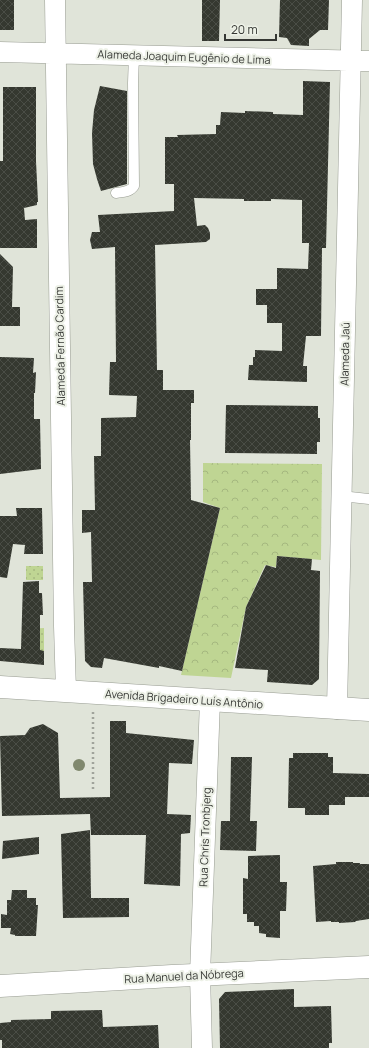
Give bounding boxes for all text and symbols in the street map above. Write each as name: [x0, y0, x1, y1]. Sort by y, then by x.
scale bar: [225, 16, 276, 42]
text: 20 m: [231, 21, 258, 38]
street label: Alameda Joaquim Eugênio de Lima: [97, 46, 271, 67]
street label: Alameda Fernão Cardim: [51, 286, 68, 406]
street label: Alameda Jaú: [336, 322, 353, 386]
street label: Avenida Brigadeiro Luís Antônio: [104, 685, 264, 712]
street label: Rua Chris Tronbjerg: [195, 787, 214, 887]
street label: Rua Manuel da Nóbrega: [124, 965, 244, 986]

